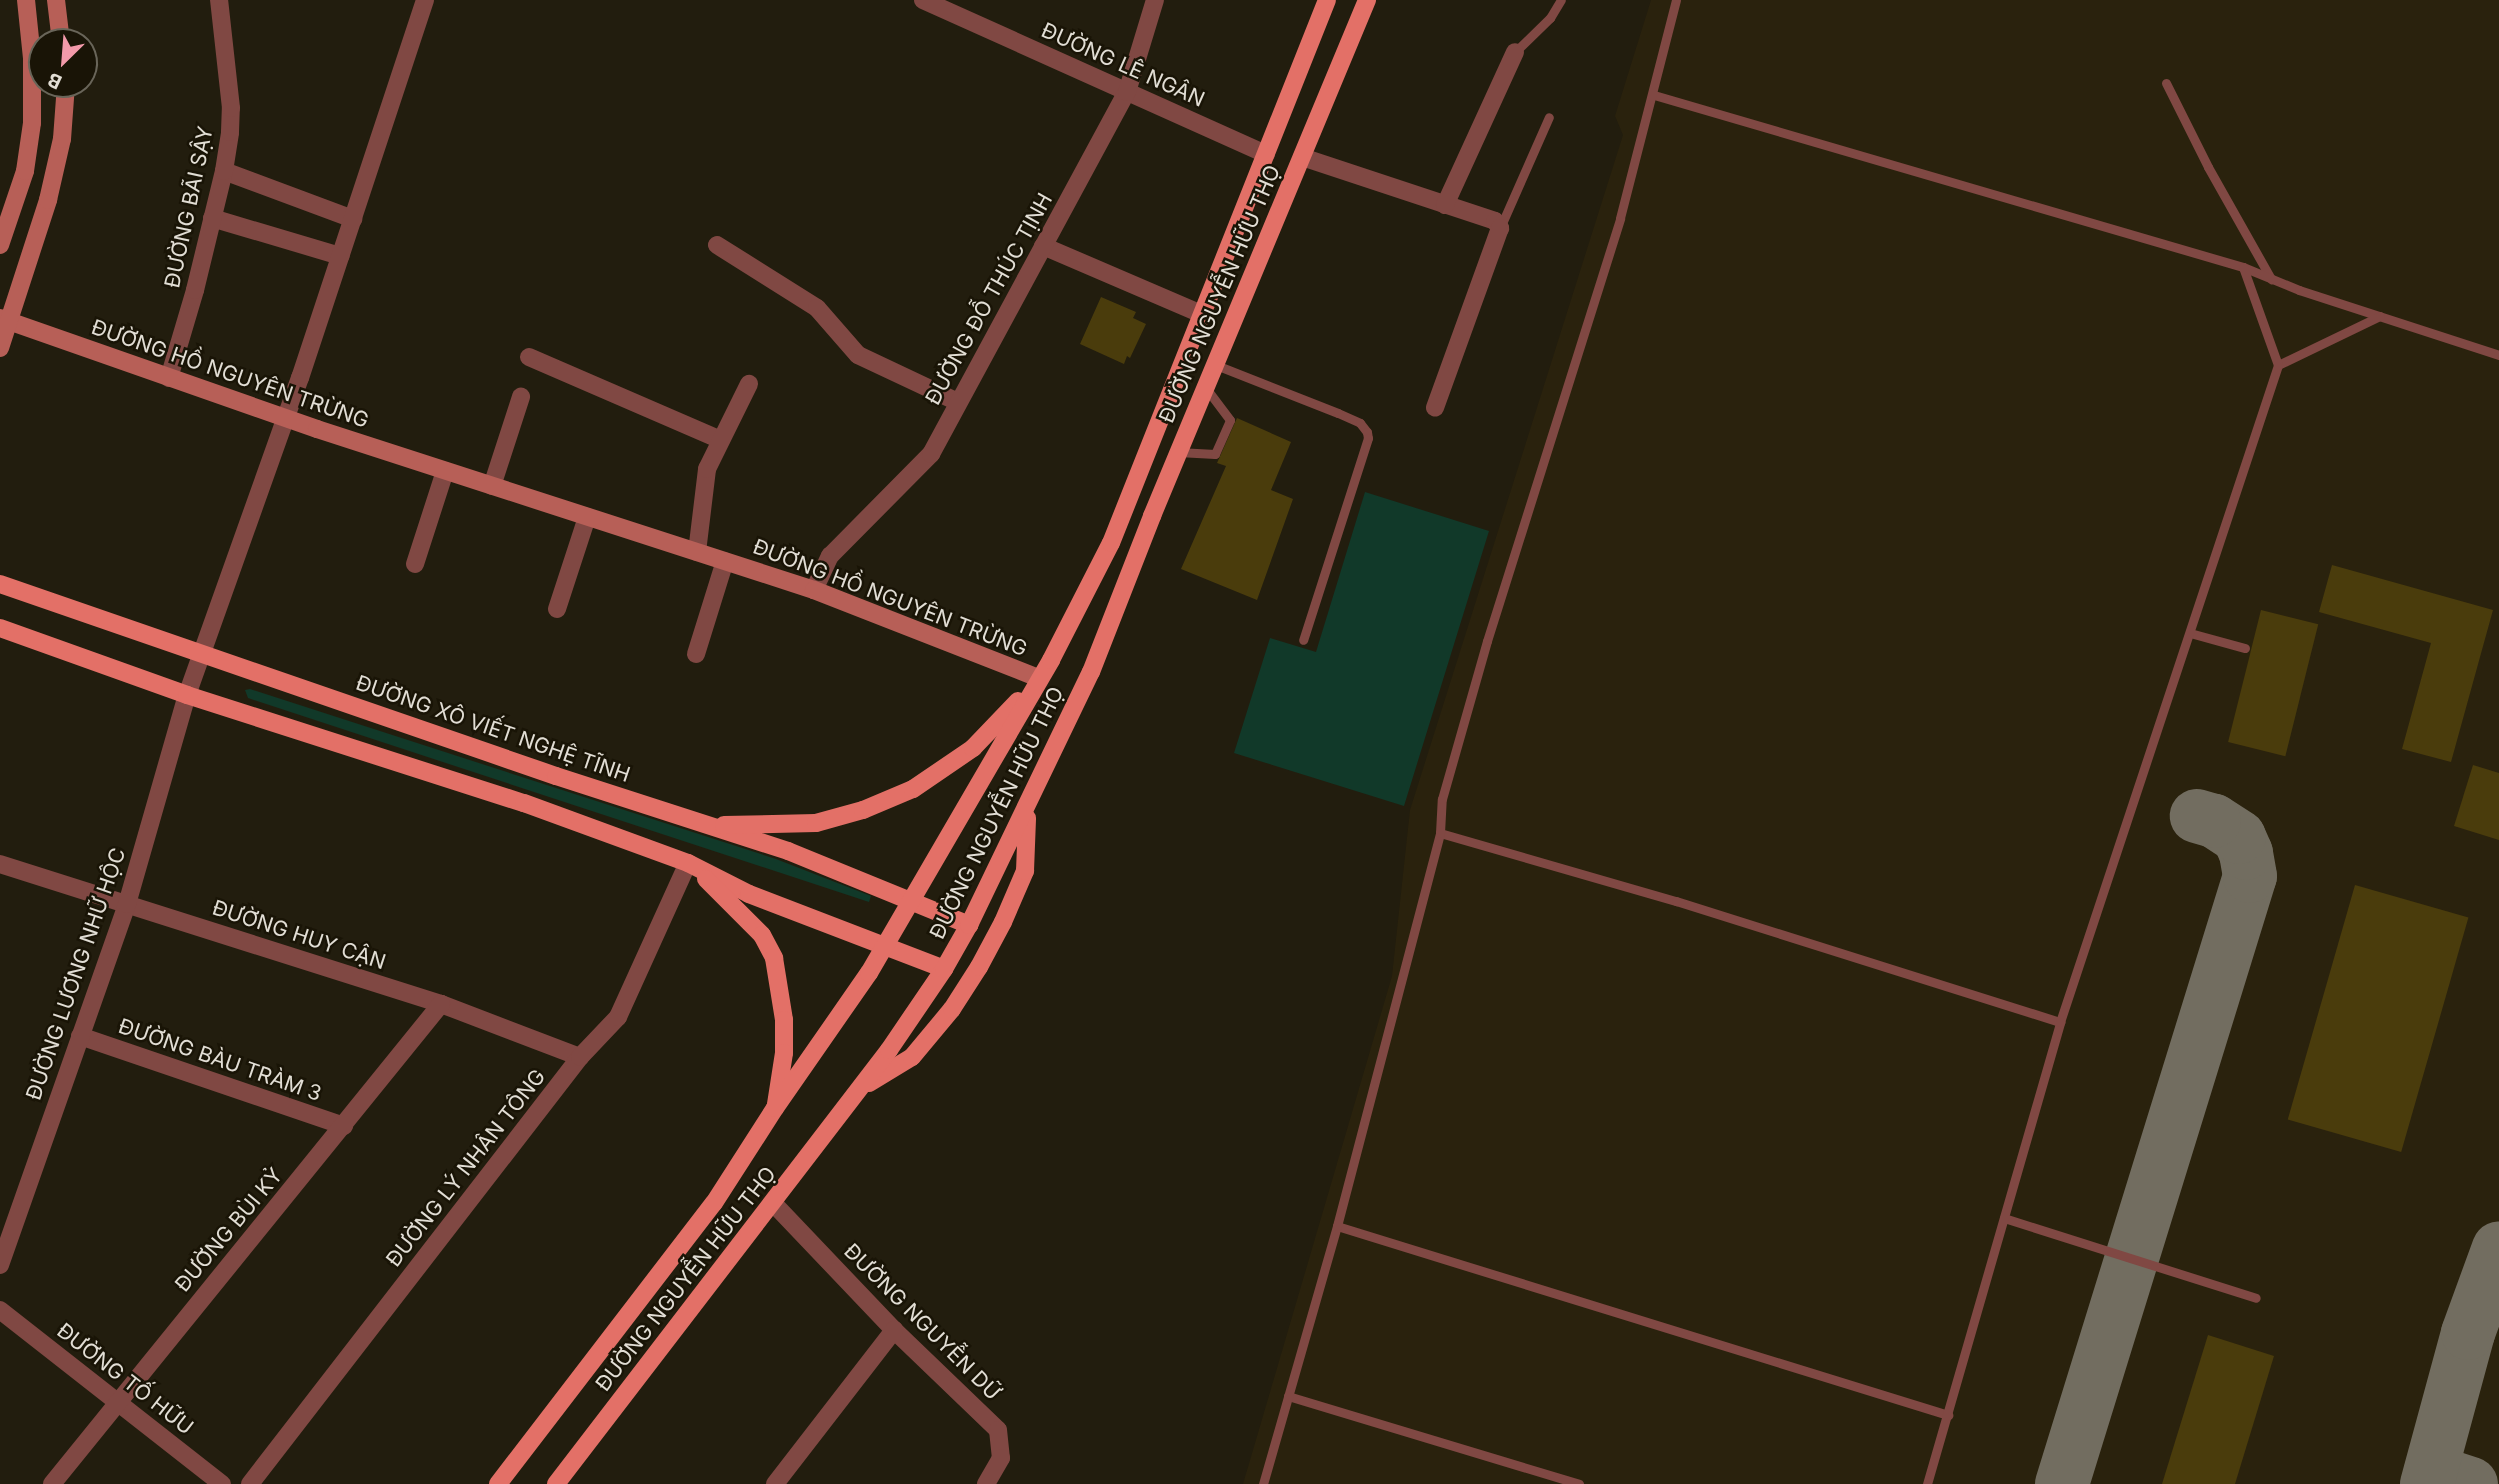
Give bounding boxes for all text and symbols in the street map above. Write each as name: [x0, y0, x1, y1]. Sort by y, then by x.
street label: ĐƯỜNG LÊ NGÂN: [1038, 18, 1208, 112]
north arrow: [28, 28, 98, 98]
text: B: [44, 68, 65, 94]
street label: ĐƯỜNG BÃI SẬY: [160, 124, 218, 290]
street label: ĐƯỜNG NGUYỄN HỮU THỌ: [1154, 161, 1286, 427]
street label: ĐƯỜNG ĐỖ THÚC TỊNH: [920, 189, 1058, 409]
street label: ĐƯỜNG HỒ NGUYÊN TRỪNG: [88, 315, 372, 433]
street label: ĐƯỜNG HỒ NGUYÊN TRỪNG: [749, 534, 1031, 662]
street label: ĐƯỜNG XÔ VIẾT NGHỆ TĨNH: [353, 670, 633, 788]
street label: ĐƯỜNG NGUYỄN HỮU THỌ: [925, 683, 1069, 943]
street label: ĐƯỜNG LƯƠNG NHỮ HỘC: [21, 845, 131, 1103]
street label: ĐƯỜNG HUY CẬN: [209, 895, 389, 975]
street label: ĐƯỜNG BÀU TRÀM 3: [115, 1013, 325, 1107]
street label: ĐƯỜNG LÝ NHÂN TÔNG: [381, 1064, 551, 1272]
street label: ĐƯỜNG NGUYỄN HỮU THỌ: [591, 1162, 781, 1396]
street label: ĐƯỜNG BÙI KỶ: [170, 1163, 288, 1297]
street label: ĐƯỜNG NGUYỄN DỮ: [839, 1239, 1005, 1405]
street label: ĐƯỜNG TỐ HỮU: [52, 1318, 198, 1440]

